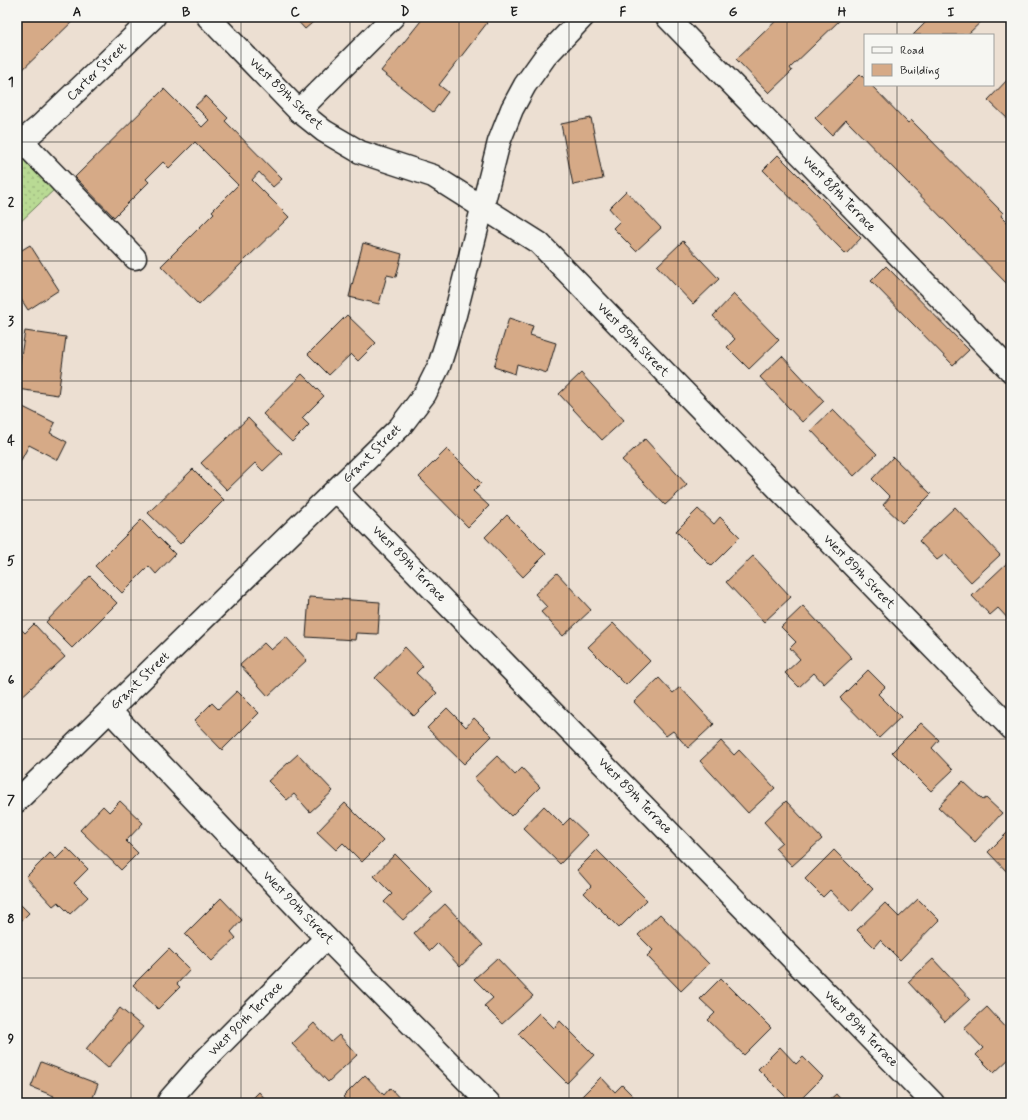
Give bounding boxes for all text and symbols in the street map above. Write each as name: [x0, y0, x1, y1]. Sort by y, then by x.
text: A: [73, 4, 81, 21]
text: B: [182, 4, 191, 21]
text: C: [290, 4, 300, 21]
text: D: [401, 4, 410, 21]
text: E: [510, 4, 518, 21]
text: F: [620, 4, 627, 21]
text: G: [729, 4, 738, 21]
text: H: [838, 4, 847, 21]
text: I: [948, 4, 955, 21]
legend: [864, 34, 994, 86]
street label: Carter Street: [63, 39, 131, 105]
text: Road: [900, 43, 924, 59]
street label: West 89th Street: [245, 54, 327, 134]
text: Building: [900, 63, 940, 80]
text: 1: [8, 74, 14, 91]
street label: West 88th Terrace: [798, 152, 880, 236]
text: 2: [8, 194, 15, 211]
street label: West 89th Street: [593, 299, 673, 381]
text: 3: [8, 313, 14, 330]
street label: Grant Street: [339, 421, 405, 487]
text: 4: [7, 433, 15, 450]
street label: West 89th Terrace: [368, 522, 450, 606]
street label: West 89th Street: [819, 531, 899, 613]
text: 5: [7, 553, 15, 570]
street label: Grant Street: [107, 648, 174, 714]
text: 6: [8, 672, 15, 689]
street label: West 89th Terrace: [594, 754, 676, 838]
text: 7: [7, 792, 15, 809]
street label: West 90th Street: [259, 868, 338, 949]
text: 8: [7, 911, 15, 928]
street label: West 90th Terrace: [205, 978, 287, 1060]
street label: West 89th Terrace: [820, 987, 902, 1071]
text: 9: [8, 1031, 15, 1048]

